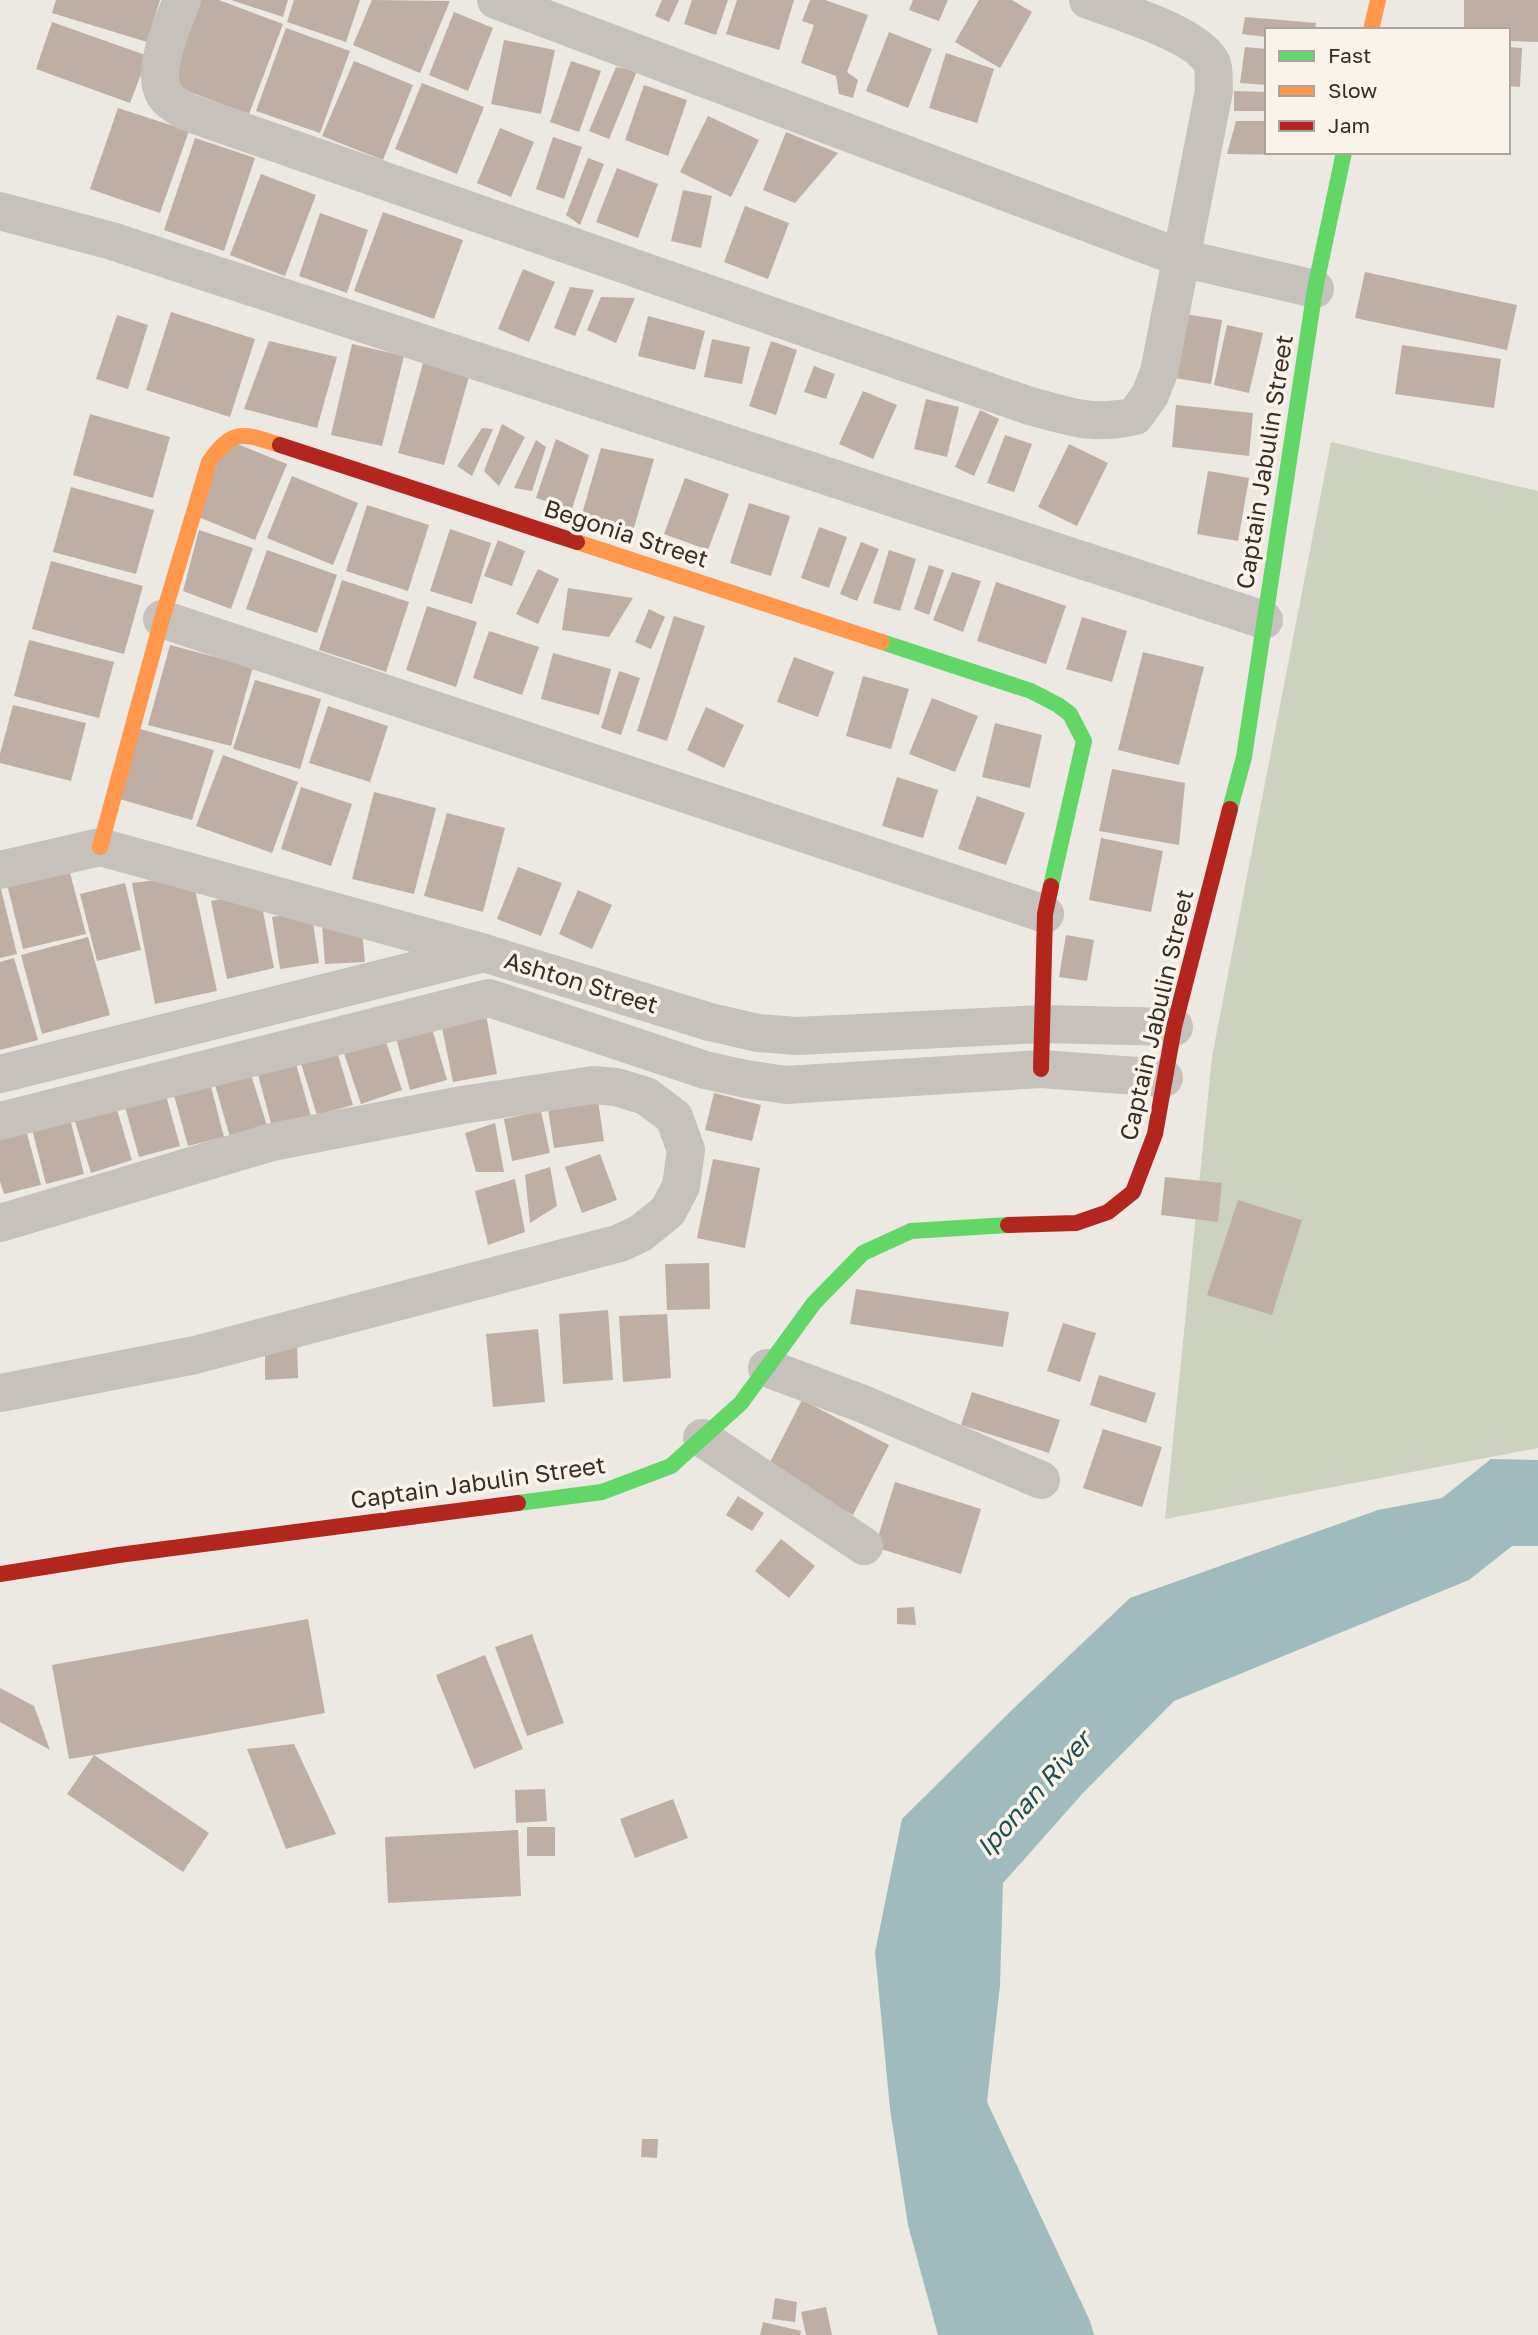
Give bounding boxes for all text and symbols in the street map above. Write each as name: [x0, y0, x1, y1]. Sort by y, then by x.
legend: [1265, 28, 1510, 154]
text: Fast: [1328, 42, 1371, 68]
text: Slow: [1328, 77, 1377, 103]
text: Jam: [1328, 112, 1370, 138]
street label: Captain Jabulin Street: [1229, 333, 1298, 591]
street label: Begonia Street: [541, 492, 712, 573]
street label: Captain Jabulin Street: [1112, 886, 1199, 1143]
street label: Ashton Street: [501, 944, 662, 1019]
street label: Captain Jabulin Street: [348, 1449, 607, 1514]
water label: Iponan River: [970, 1722, 1100, 1862]

